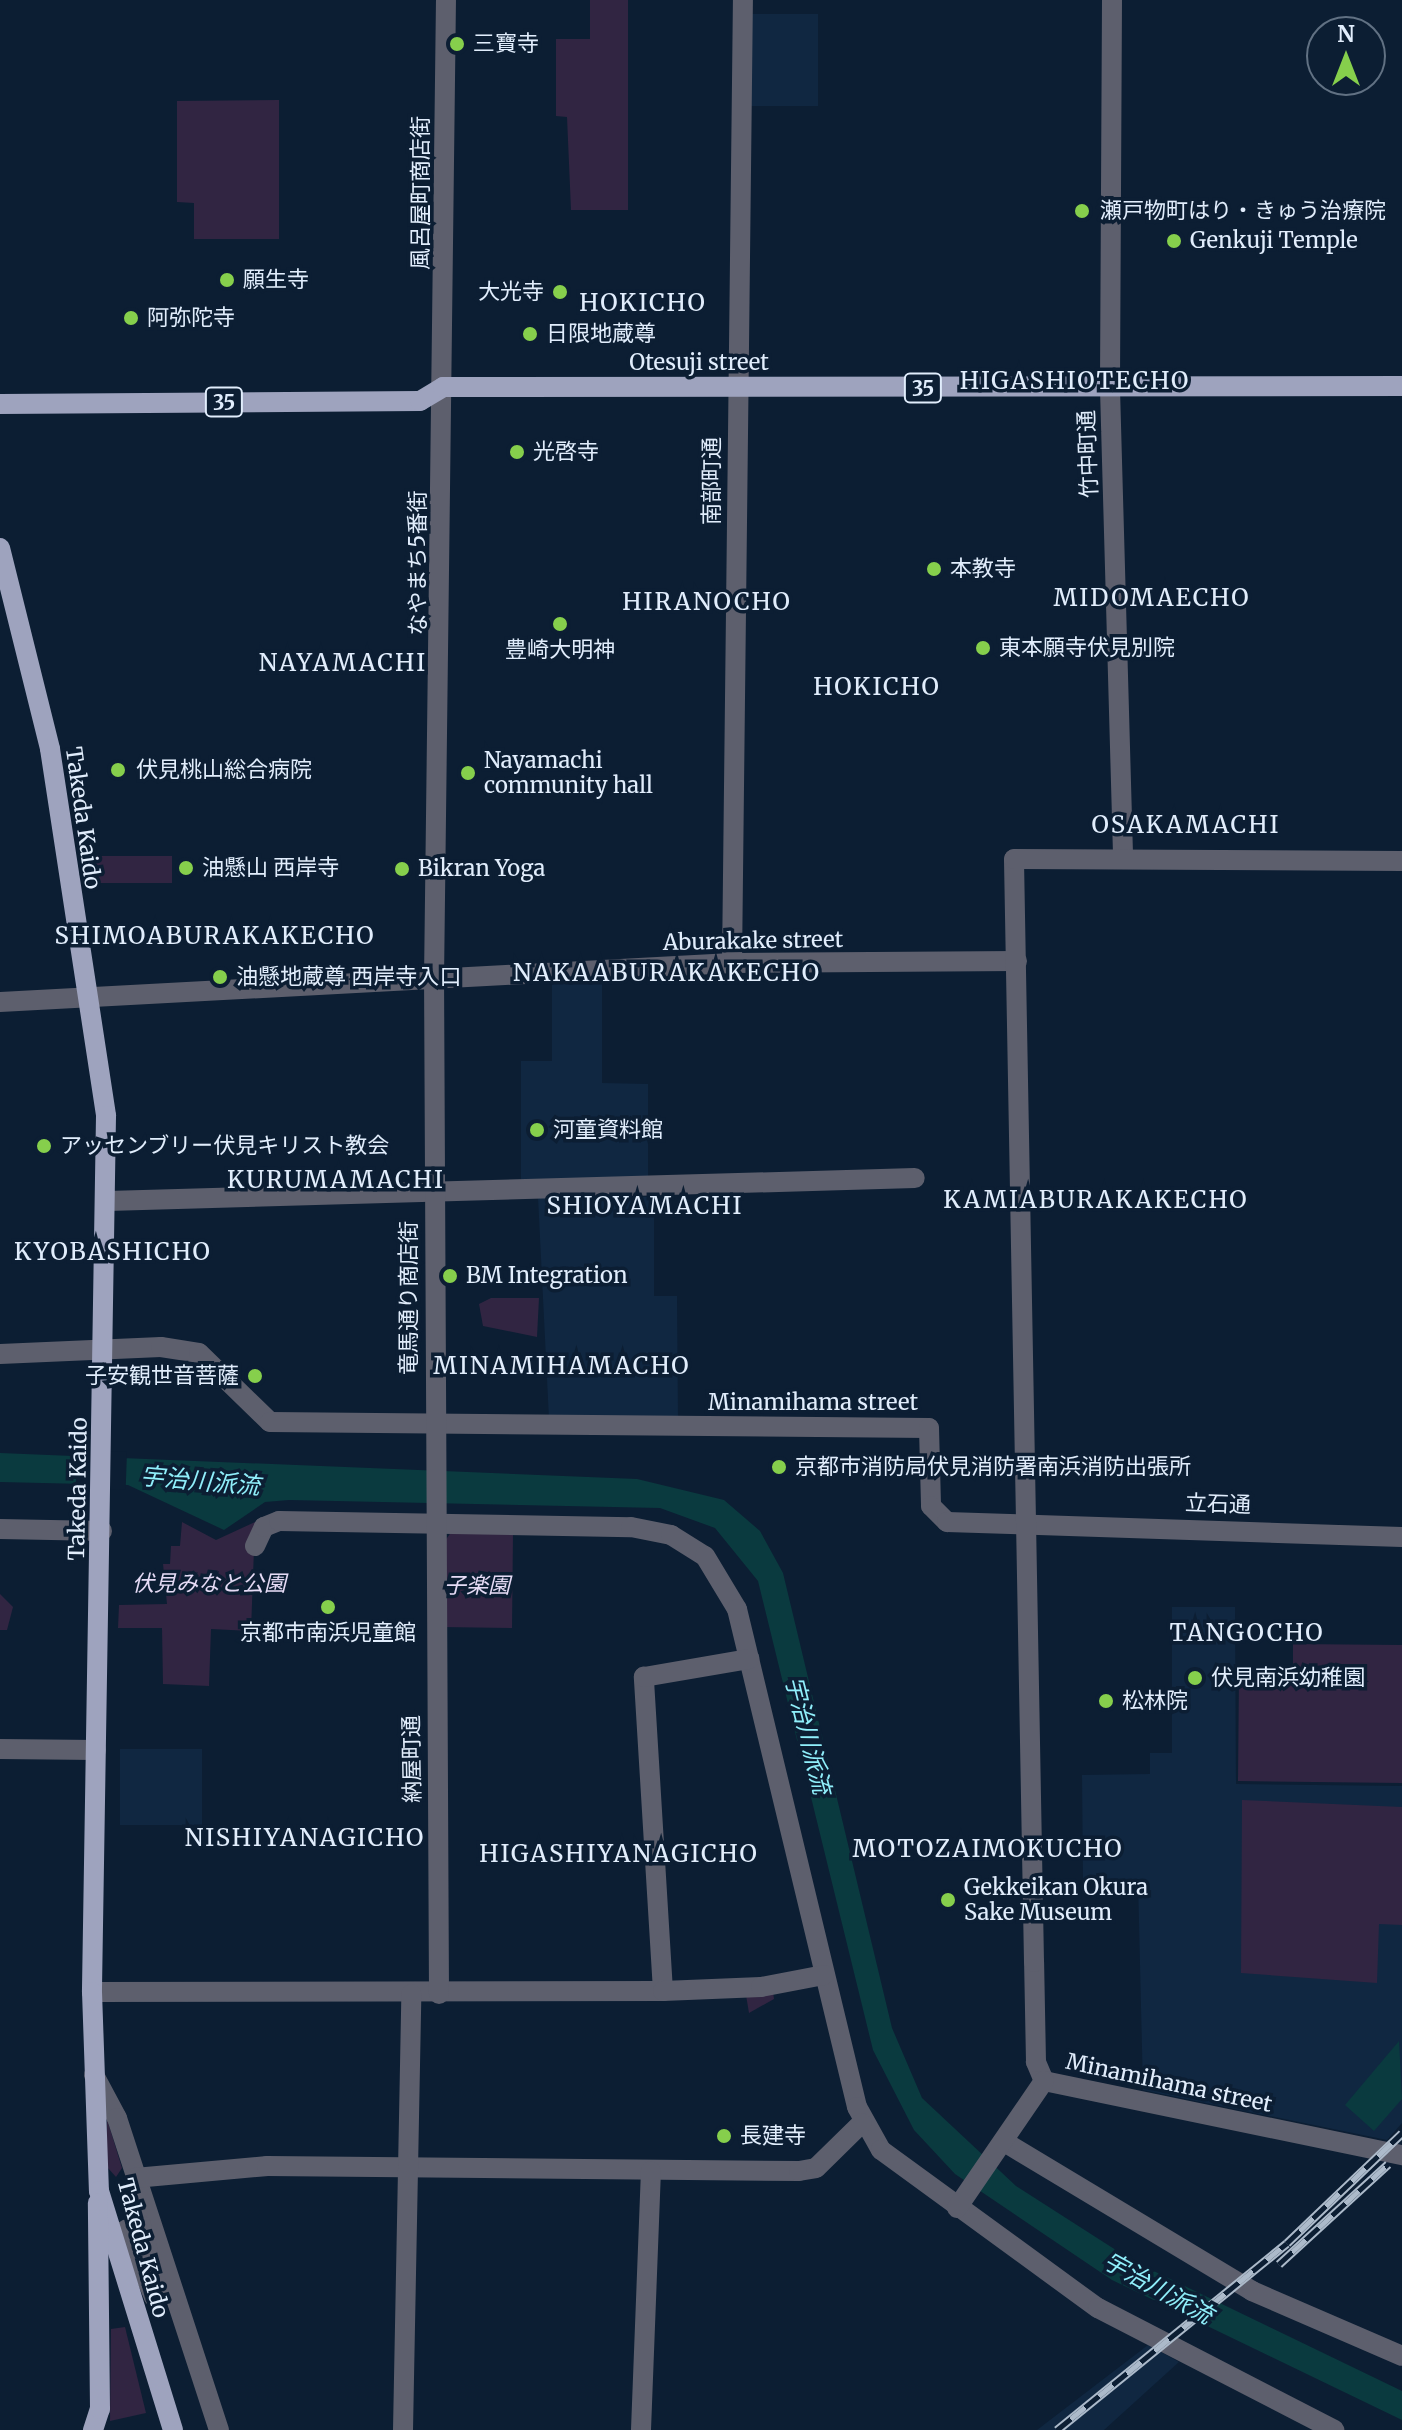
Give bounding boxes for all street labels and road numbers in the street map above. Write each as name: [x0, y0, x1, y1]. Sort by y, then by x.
street label: 風呂屋町商店街: [408, 116, 434, 270]
street label: Otesuji street: [629, 350, 769, 376]
road number: 35: [903, 372, 943, 404]
road number: 35: [204, 386, 244, 418]
street label: 竹中町通: [1073, 410, 1103, 498]
street label: 南部町通: [699, 437, 725, 525]
street label: なやまち5番街: [405, 491, 431, 635]
street label: Takeda Kaido: [60, 745, 106, 891]
street label: Aburakake street: [663, 926, 843, 956]
street label: 竜馬通り商店街: [396, 1221, 422, 1375]
street label: Minamihama street: [708, 1390, 918, 1416]
street label: Takeda Kaido: [64, 1417, 92, 1561]
street label: 立石通: [1185, 1490, 1251, 1518]
street label: 納屋町通: [398, 1715, 426, 1803]
street label: Minamihama street: [1064, 2048, 1274, 2118]
street label: Takeda Kaido: [112, 2175, 174, 2321]

